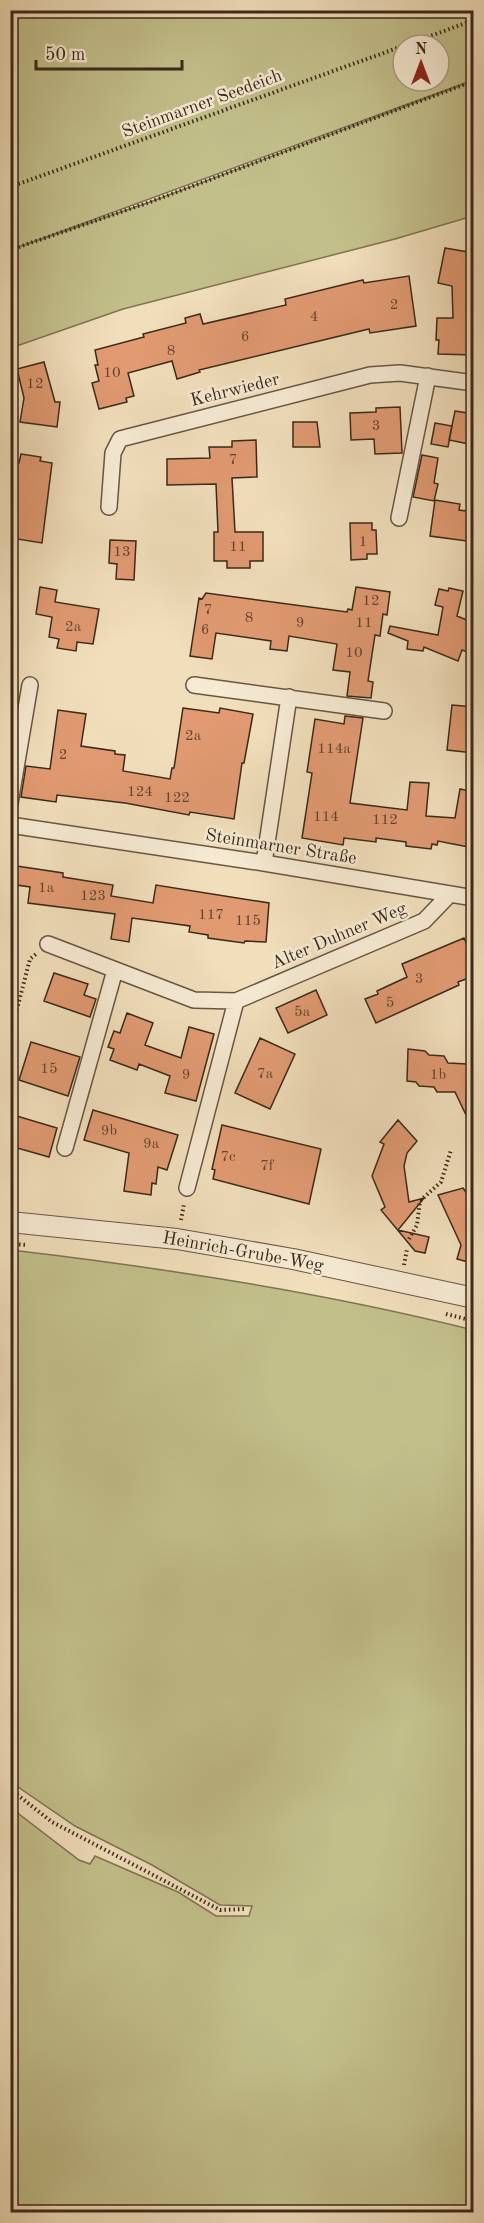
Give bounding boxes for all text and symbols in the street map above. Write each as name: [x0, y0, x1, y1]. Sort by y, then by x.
scale bar: [36, 33, 182, 71]
north arrow: [391, 33, 451, 93]
text: N: [415, 42, 428, 58]
text: 50 m: [45, 46, 85, 64]
street label: Steinmarner Seedeich: [119, 67, 285, 141]
house number: 2: [390, 298, 398, 313]
house number: 4: [310, 310, 318, 325]
house number: 6: [241, 330, 249, 345]
house number: 8: [167, 344, 175, 359]
house number: 10: [103, 366, 121, 381]
street label: Kehrwieder: [189, 370, 282, 410]
house number: 12: [26, 377, 44, 392]
house number: 3: [372, 419, 380, 434]
house number: 7: [229, 453, 237, 468]
house number: 1: [359, 535, 367, 550]
house number: 11: [229, 540, 247, 555]
house number: 13: [113, 545, 131, 560]
house number: 12: [362, 594, 380, 609]
house number: 7: [204, 603, 212, 618]
house number: 8: [245, 611, 253, 626]
house number: 9: [296, 616, 304, 631]
house number: 11: [355, 616, 373, 631]
house number: 2a: [65, 620, 82, 635]
house number: 6: [201, 623, 209, 638]
house number: 10: [345, 646, 363, 661]
house number: 2a: [185, 729, 202, 744]
house number: 114a: [317, 742, 351, 757]
house number: 2: [59, 748, 67, 763]
house number: 124: [127, 785, 153, 800]
house number: 122: [164, 791, 190, 806]
house number: 114: [313, 810, 339, 825]
house number: 112: [372, 813, 398, 828]
street label: Steinmarner Straße: [204, 826, 358, 868]
house number: 1a: [38, 881, 55, 896]
house number: 123: [80, 889, 106, 904]
street label: Alter Duhner Weg: [269, 899, 409, 973]
house number: 117: [198, 908, 224, 923]
house number: 115: [235, 914, 261, 929]
house number: 3: [415, 972, 423, 987]
house number: 5: [386, 996, 394, 1011]
house number: 5a: [294, 1005, 311, 1020]
house number: 15: [40, 1062, 58, 1077]
house number: 7a: [257, 1067, 274, 1082]
house number: 9: [182, 1068, 190, 1083]
house number: 1b: [430, 1068, 446, 1083]
house number: 9b: [101, 1124, 117, 1139]
house number: 9a: [143, 1137, 160, 1152]
house number: 7c: [220, 1150, 236, 1165]
house number: 7f: [260, 1159, 275, 1174]
street label: Heinrich-Grube-Weg: [161, 1229, 325, 1275]

